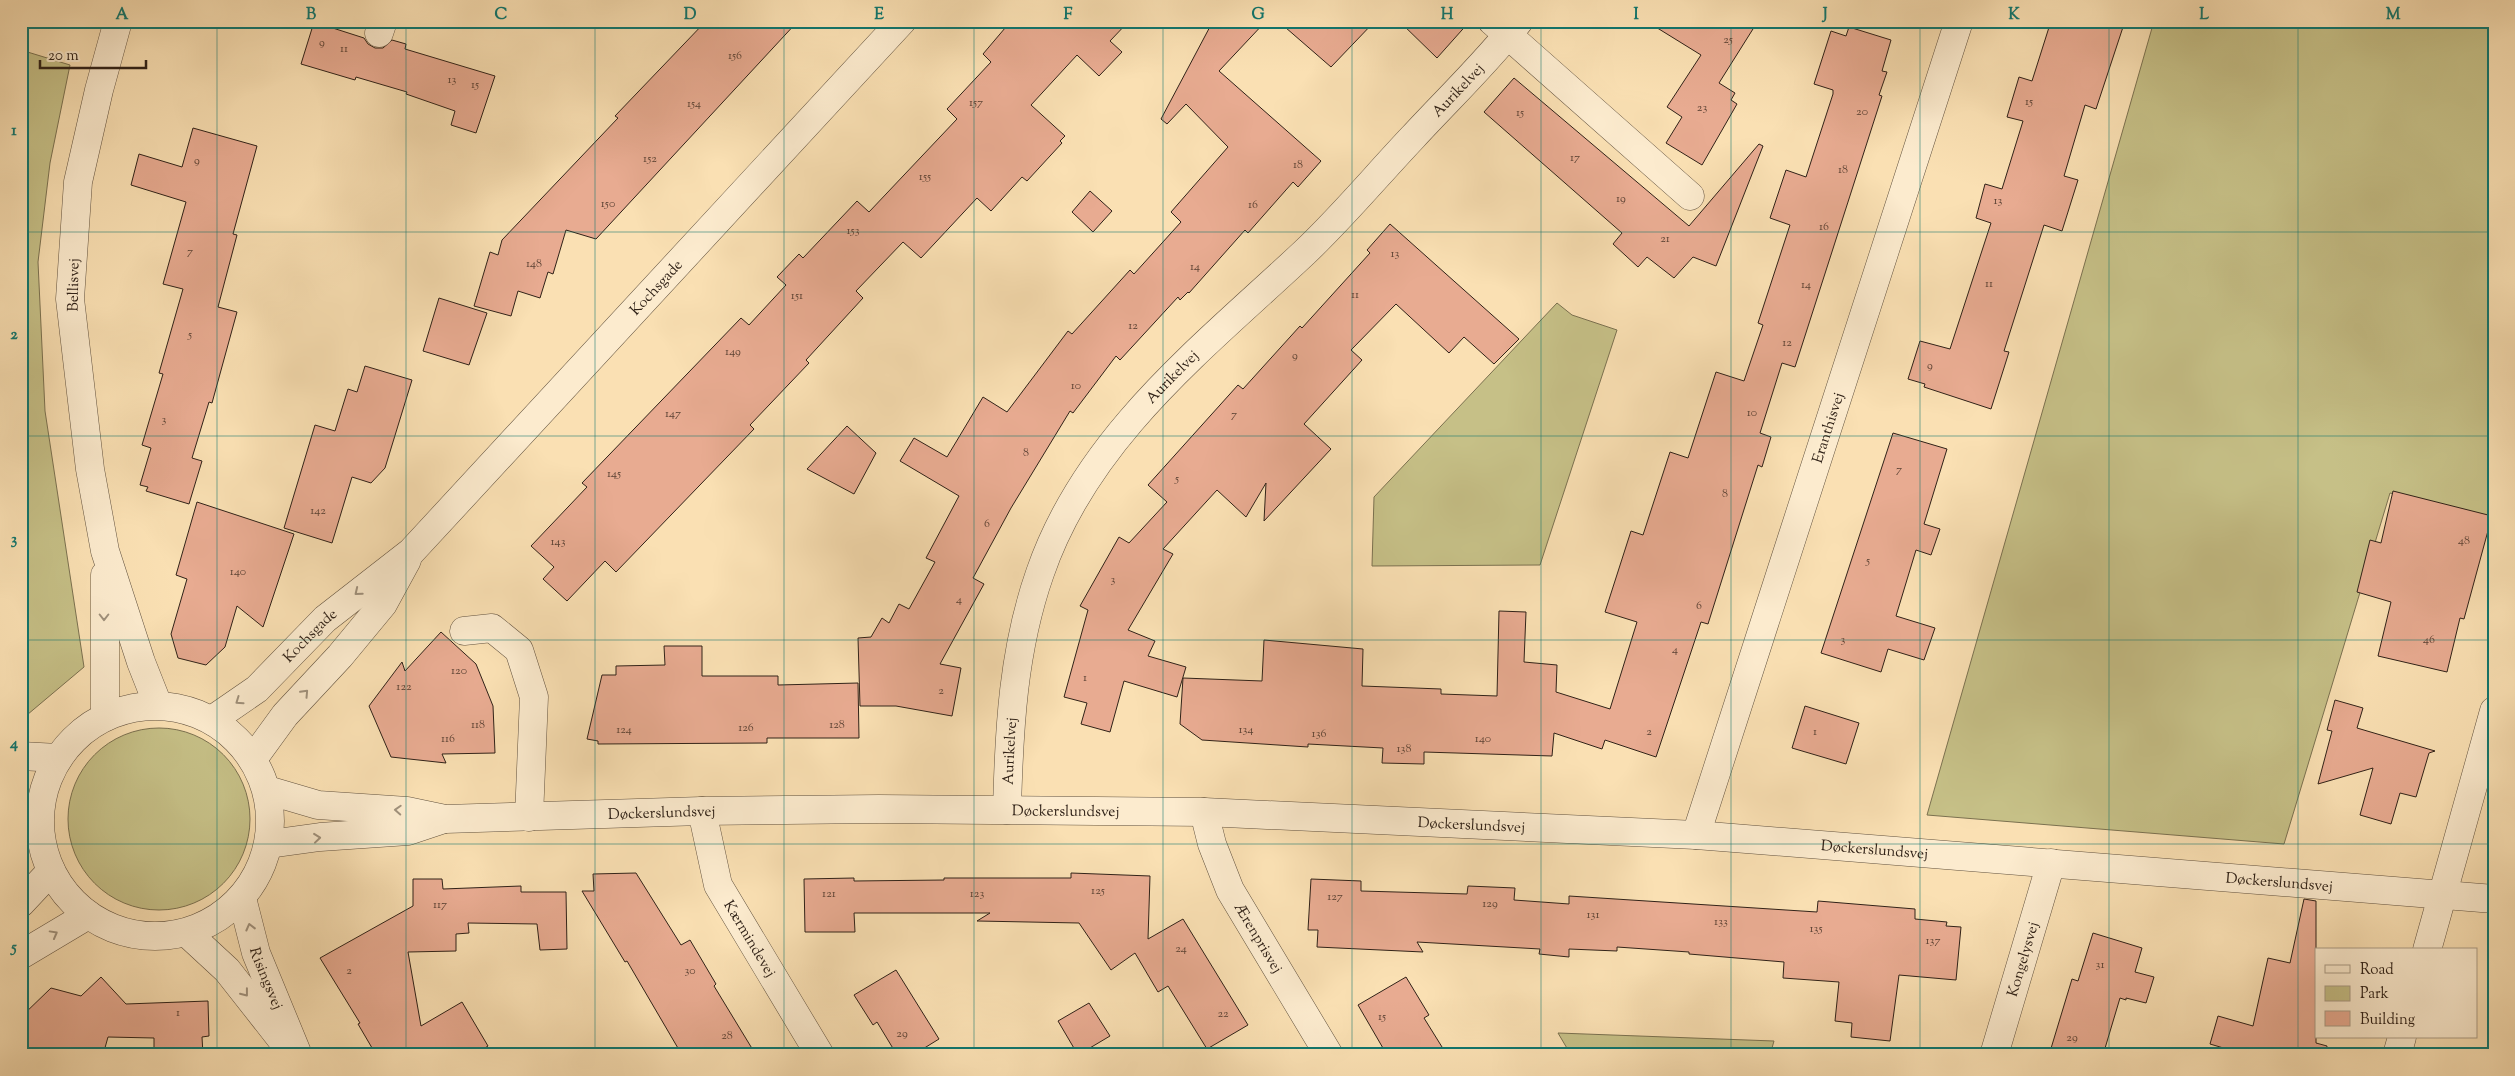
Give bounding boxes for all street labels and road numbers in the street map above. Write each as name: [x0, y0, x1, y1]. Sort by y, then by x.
street label: Aurikelvej: [1428, 59, 1490, 123]
street label: Kochsgade: [626, 256, 688, 321]
street label: Bellisvej: [64, 258, 85, 312]
street label: Aurikelvej: [1142, 346, 1204, 409]
street label: Eranthisvej: [1808, 390, 1850, 466]
street label: Kochsgade: [279, 604, 342, 668]
street label: Aurikelvej: [999, 717, 1023, 785]
street label: Døckerslundsvej: [1012, 801, 1120, 823]
street label: Døckerslundsvej: [608, 802, 716, 826]
street label: Døckerslundsvej: [1417, 813, 1525, 839]
street label: Døckerslundsvej: [1820, 836, 1929, 866]
street label: Døckerslundsvej: [2225, 869, 2334, 898]
street label: Kærmindevej: [718, 897, 780, 982]
street label: Ærenprisvej: [1228, 899, 1287, 978]
street label: Kongelysvej: [2003, 920, 2045, 1000]
street label: Risingsvej: [243, 945, 287, 1013]

